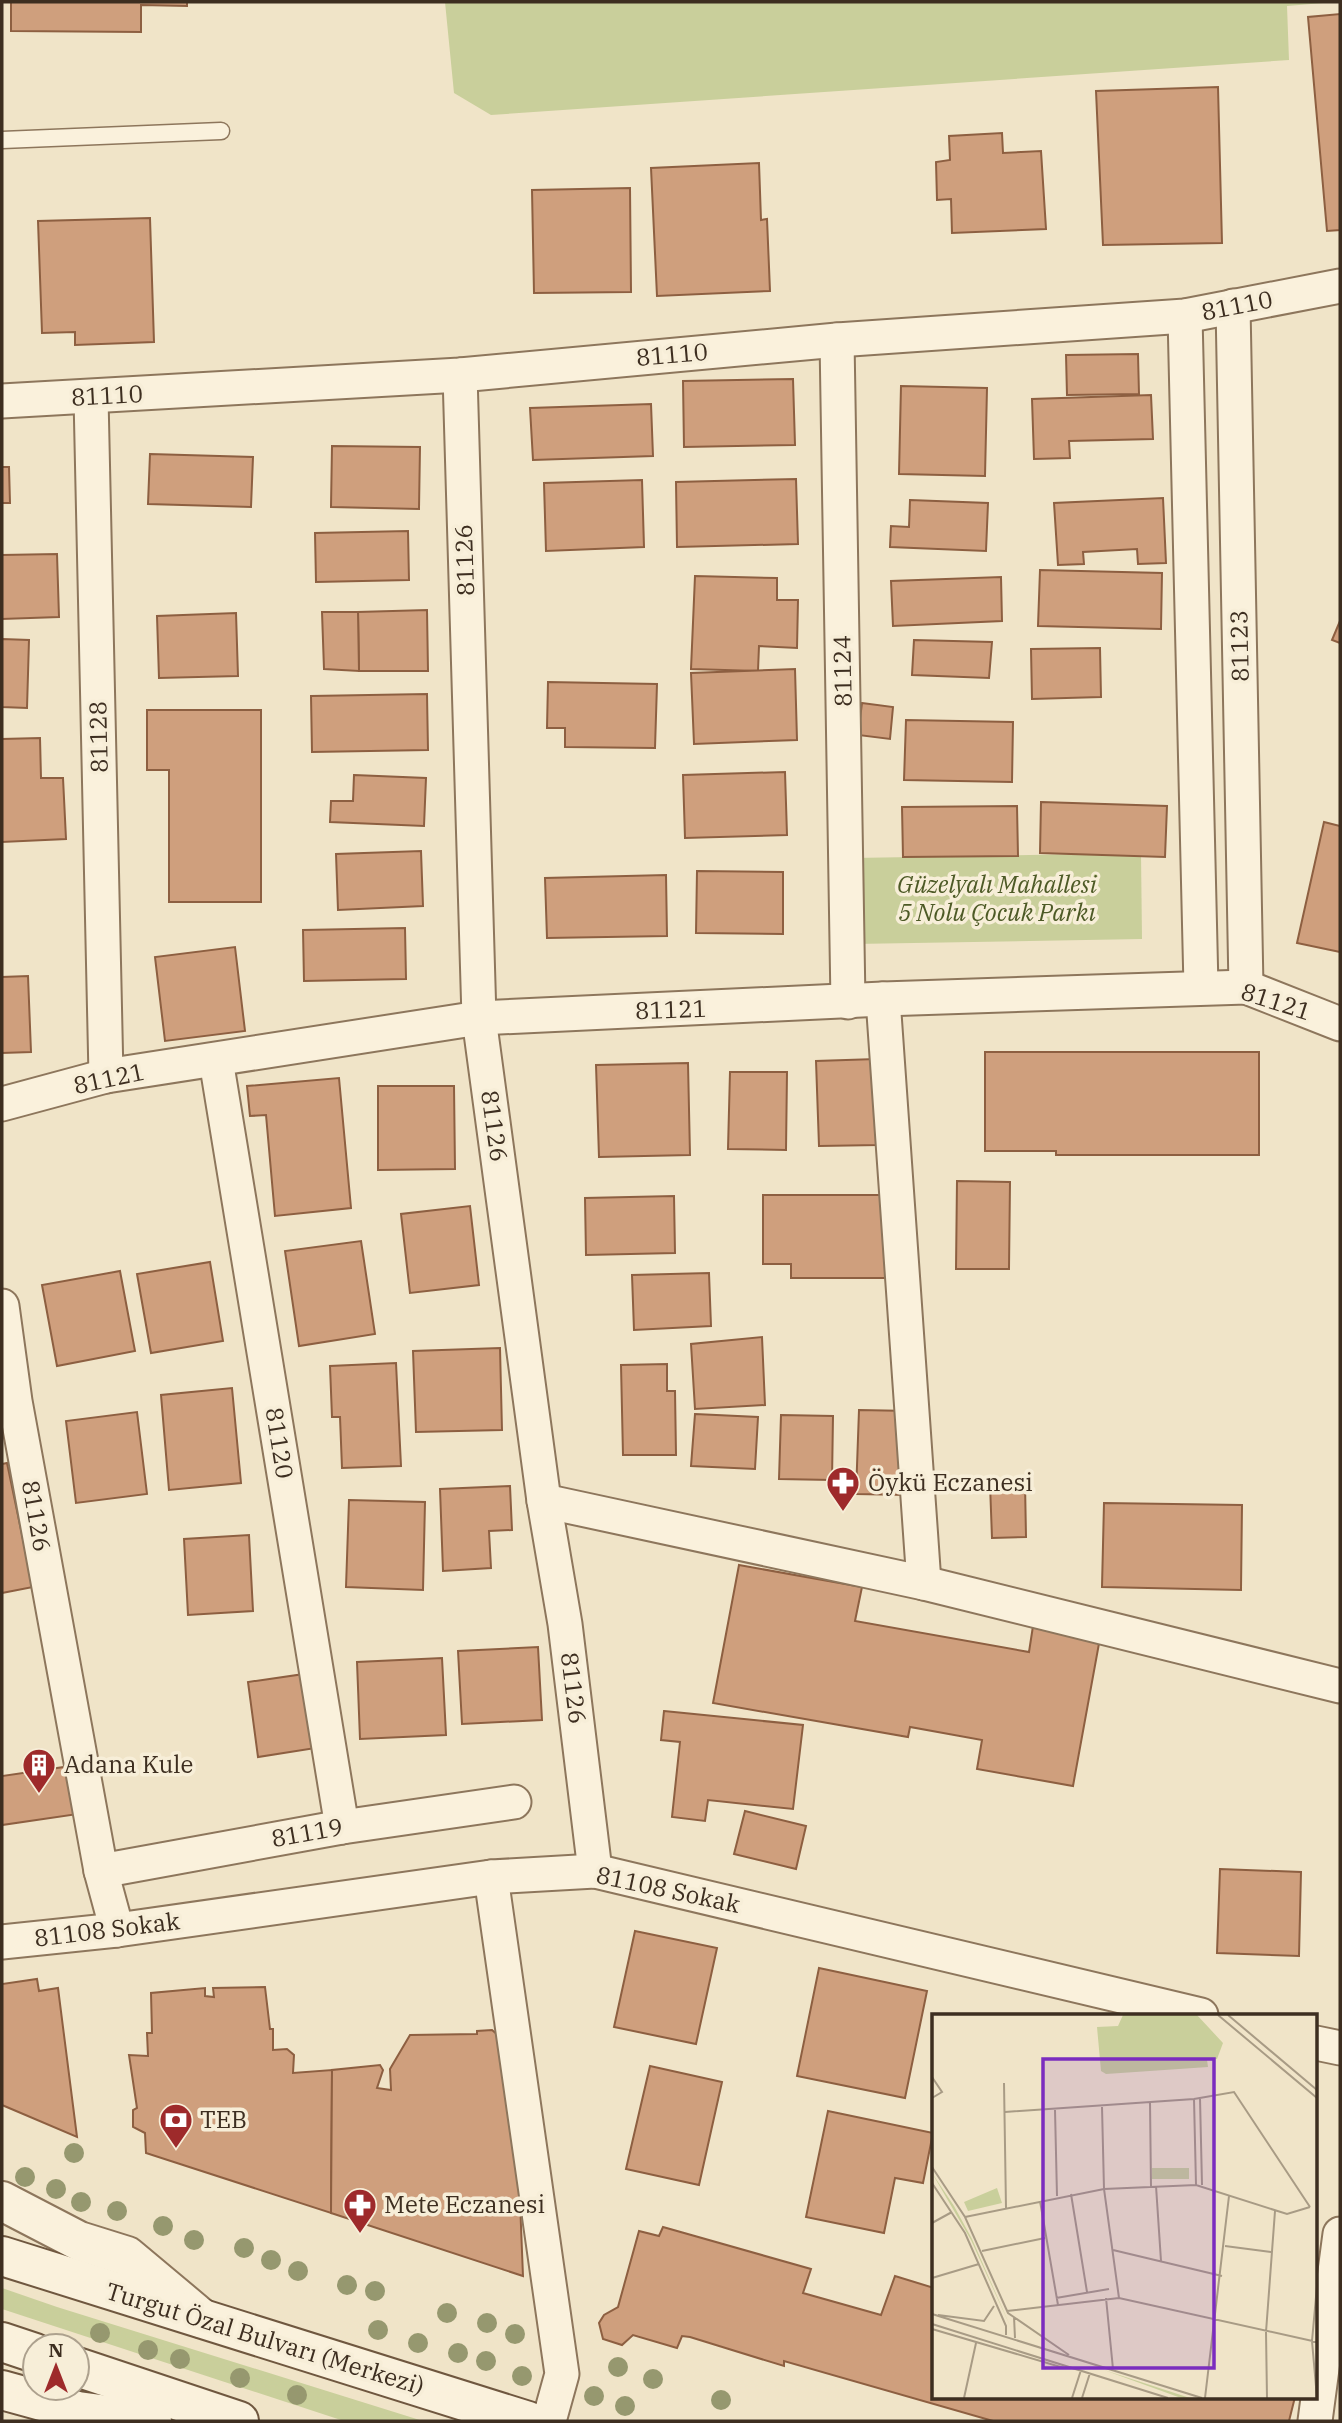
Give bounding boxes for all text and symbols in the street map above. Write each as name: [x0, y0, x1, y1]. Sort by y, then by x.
street label: 81110: [1198, 282, 1275, 328]
street label: 81110: [635, 335, 709, 373]
street label: 81110: [70, 377, 144, 413]
street label: 81126: [447, 523, 481, 597]
street label: 81123: [1222, 610, 1256, 682]
street label: 81124: [825, 635, 859, 707]
street label: 81128: [81, 701, 115, 773]
park label: Güzelyalı Mahallesi 5 Nolu Çocuk Parkı: [897, 868, 1098, 928]
street label: 81121: [1237, 975, 1315, 1027]
street label: 81121: [634, 992, 708, 1026]
street label: 81121: [70, 1055, 147, 1101]
street label: 81126: [474, 1088, 516, 1164]
street label: 81120: [259, 1405, 301, 1481]
pharmacy icon: Öykü Eczanesi: [824, 1464, 862, 1513]
place label: Öykü Eczanesi: [868, 1466, 1033, 1498]
street label: 81126: [15, 1478, 59, 1554]
street label: 81126: [554, 1650, 594, 1726]
building icon: Adana Kule: [20, 1746, 58, 1795]
place label: Adana Kule: [64, 1748, 193, 1780]
street label: 81119: [269, 1810, 345, 1854]
street label: 81108 Sokak: [593, 1858, 743, 1920]
street label: 81108 Sokak: [32, 1904, 181, 1954]
inset map: [932, 2014, 1318, 2398]
bank icon: TEB: [157, 2101, 195, 2150]
place label: TEB: [200, 2103, 247, 2135]
pharmacy icon: Mete Eczanesi: [341, 2186, 379, 2235]
place label: Mete Eczanesi: [384, 2188, 545, 2220]
street label: Turgut Özal Bulvarı (Merkezi): [102, 2274, 428, 2402]
north arrow: [21, 2332, 91, 2402]
text: N: [48, 2338, 64, 2362]

